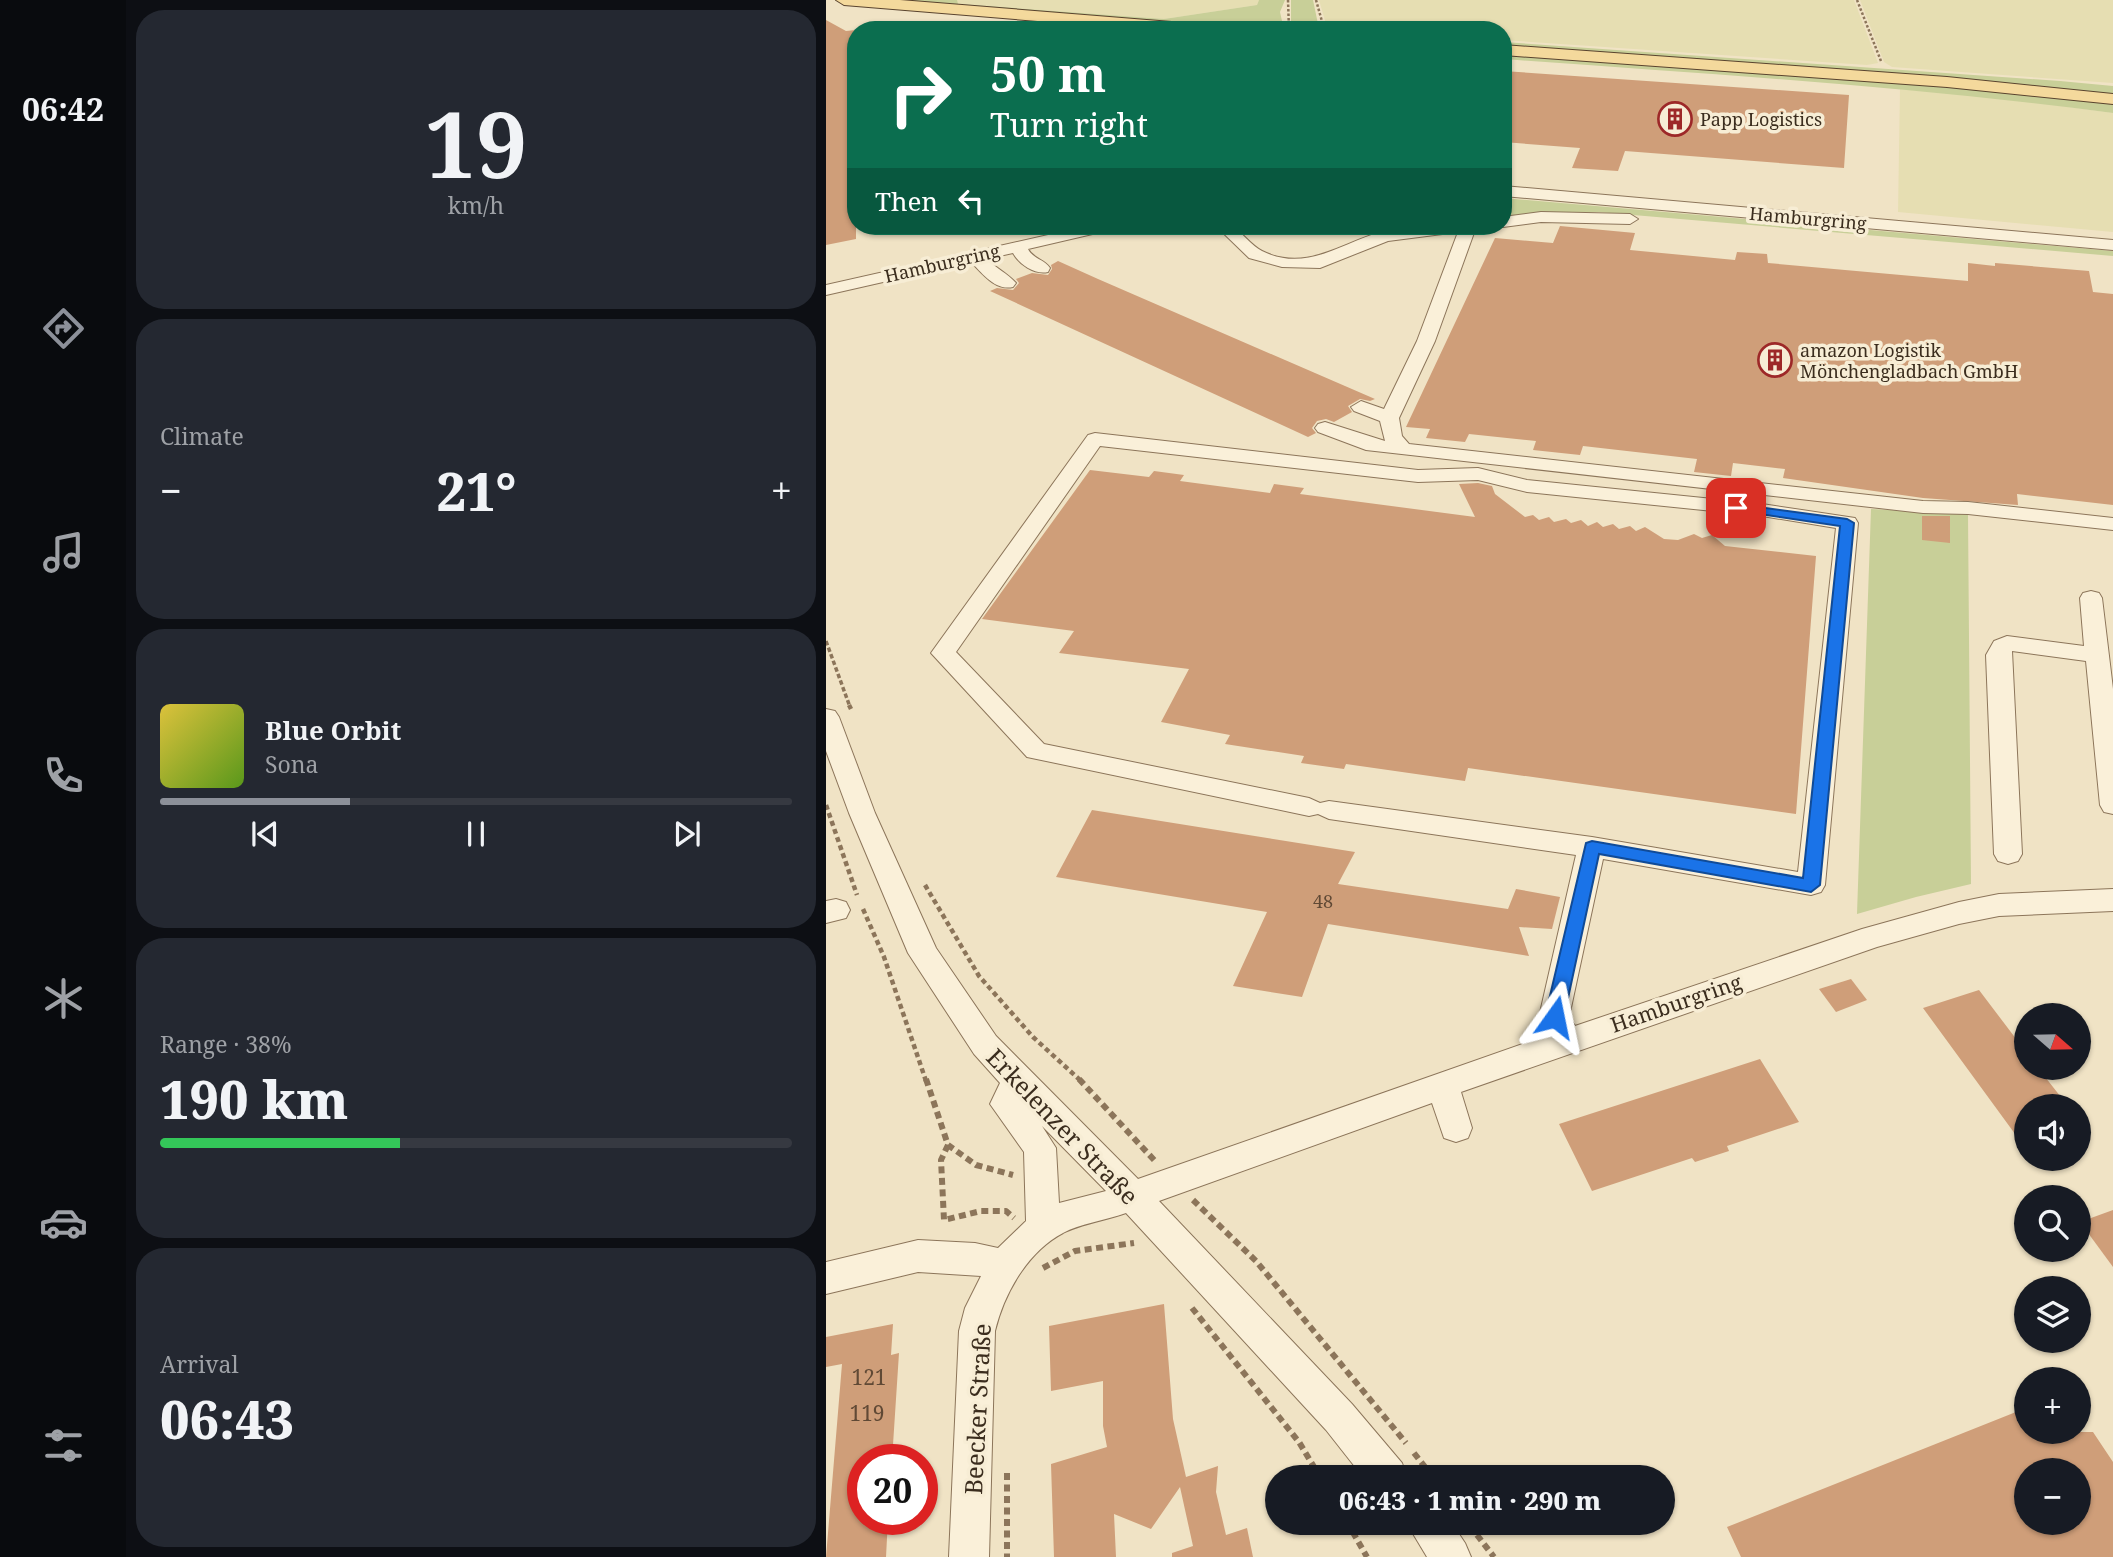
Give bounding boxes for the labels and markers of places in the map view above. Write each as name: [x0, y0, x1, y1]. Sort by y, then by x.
building icon: Papp Logistics: [1656, 100, 1694, 138]
place label: Papp Logistics: [1700, 107, 1822, 131]
place label: amazon Logistik Mönchengladbach GmbH: [1800, 338, 2018, 383]
building icon: amazon Logistik Mönchengladbach GmbH: [1756, 341, 1794, 379]
pin: [1706, 478, 1766, 538]

